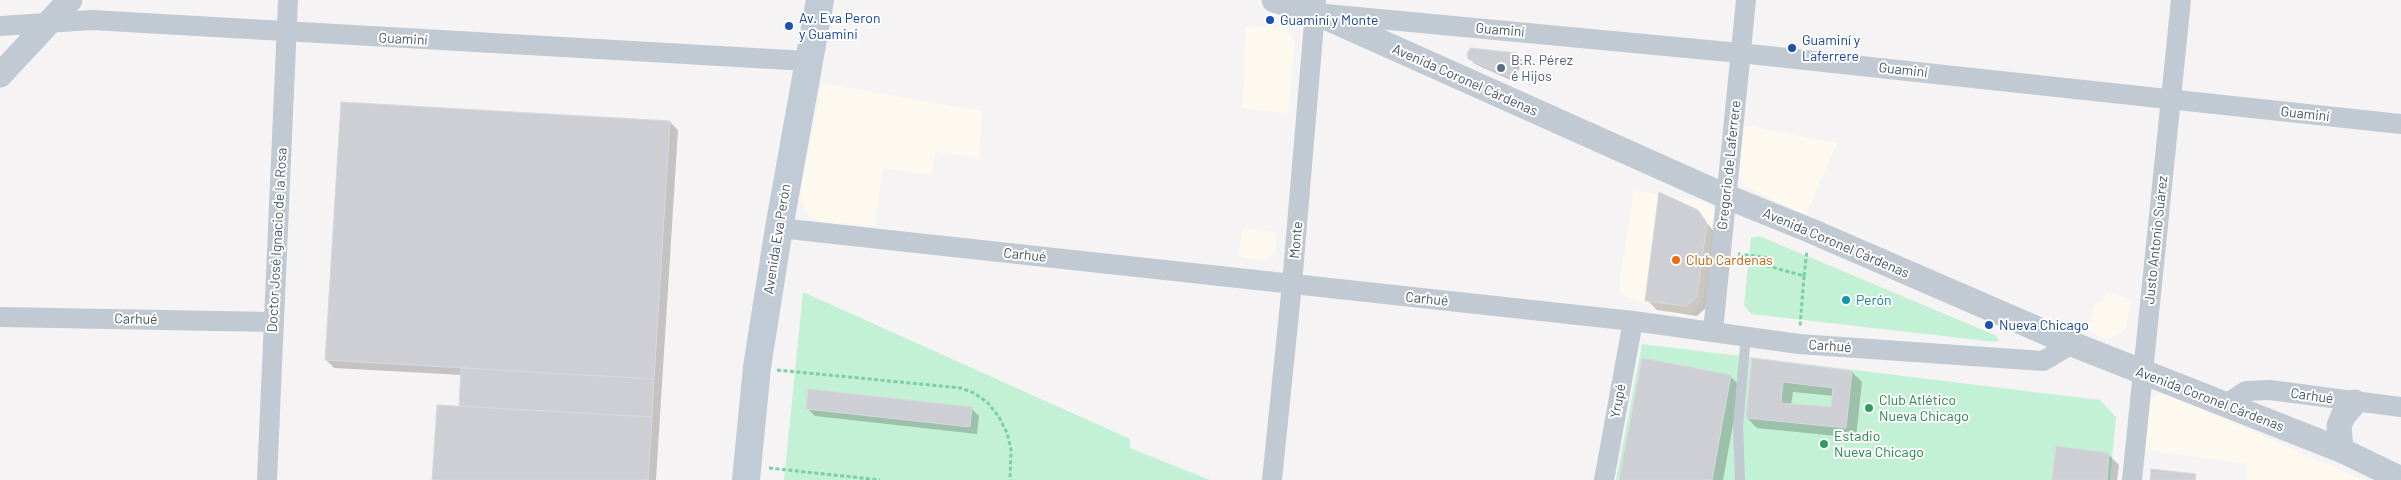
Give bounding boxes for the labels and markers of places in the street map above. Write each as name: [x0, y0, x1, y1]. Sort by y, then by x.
place label: Av. Eva Peron y Guamini: [799, 10, 880, 42]
place label: Guaminí y Monte: [1280, 12, 1378, 28]
marker: Guaminí y Monte: [1264, 14, 1276, 26]
marker: Av. Eva Peron y Guamini: [783, 20, 795, 32]
place label: Guaminí y Laferrere: [1802, 32, 1860, 64]
marker: Guaminí y Laferrere: [1786, 42, 1798, 54]
place label: B.R. Pérez é Hijos: [1511, 52, 1573, 84]
marker: B.R. Pérez é Hijos: [1495, 62, 1507, 74]
place label: Club Cardenas: [1686, 252, 1773, 268]
marker: Club Cardenas: [1670, 254, 1682, 266]
place label: Perón: [1856, 292, 1892, 308]
marker: Perón: [1840, 294, 1852, 306]
place label: Nueva Chicago: [1999, 317, 2089, 333]
marker: Nueva Chicago: [1983, 319, 1995, 331]
place label: Club Atlético Nueva Chicago: [1879, 392, 1969, 424]
marker: Club Atlético Nueva Chicago: [1863, 402, 1875, 414]
place label: Estadio Nueva Chicago: [1834, 428, 1924, 461]
marker: Estadio Nueva Chicago: [1818, 438, 1830, 450]

